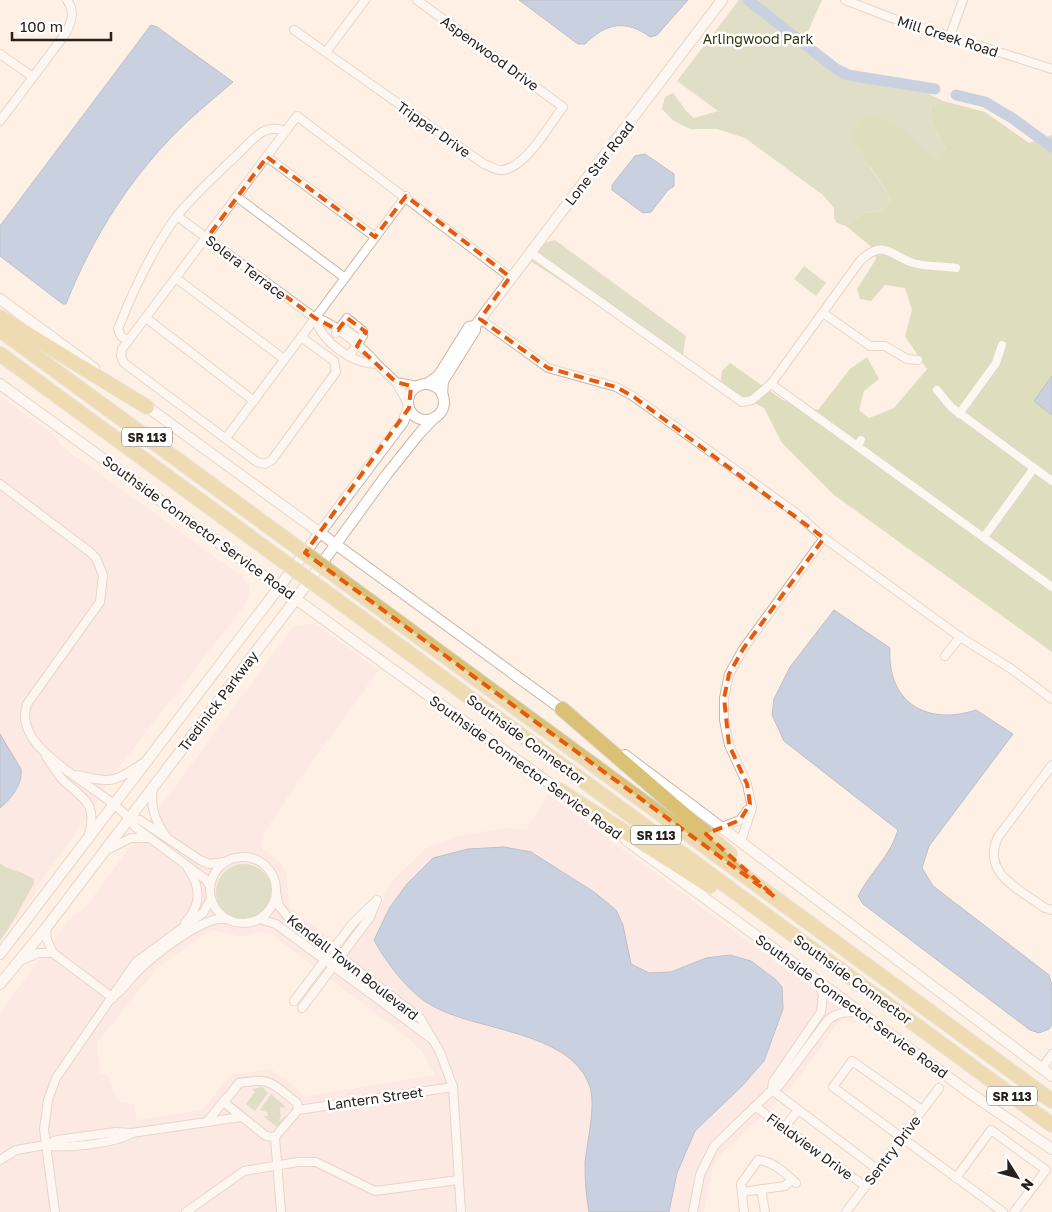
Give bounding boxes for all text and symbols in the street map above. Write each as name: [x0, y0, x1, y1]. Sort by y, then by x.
scale bar: [12, 10, 111, 42]
street label: Aspenwood Drive: [438, 12, 542, 94]
street label: Mill Creek Road: [895, 12, 1001, 60]
text: 100 m: [20, 17, 63, 35]
park label: Arlingwood Park: [703, 30, 813, 47]
street label: Tripper Drive: [394, 97, 474, 161]
street label: Lone Star Road: [561, 118, 637, 208]
street label: Solera Terrace: [202, 231, 290, 303]
road number: SR 113: [122, 428, 172, 447]
street label: Southside Connector Service Road: [100, 452, 298, 602]
street label: Tredinick Parkway: [175, 647, 261, 755]
street label: Southside Connector: [464, 690, 589, 788]
street label: Southside Connector Service Road: [427, 692, 625, 842]
road number: SR 113: [631, 826, 681, 844]
street label: Kendall Town Boulevard: [284, 910, 422, 1024]
street label: Southside Connector: [791, 930, 916, 1028]
street label: Southside Connector Service Road: [753, 931, 951, 1081]
street label: Lantern Street: [326, 1083, 424, 1113]
road number: SR 113: [987, 1086, 1037, 1106]
street label: Fieldview Drive: [764, 1109, 856, 1183]
street label: Sentry Drive: [860, 1112, 924, 1188]
north arrow: [992, 1152, 1042, 1202]
text: N: [1018, 1176, 1038, 1194]

